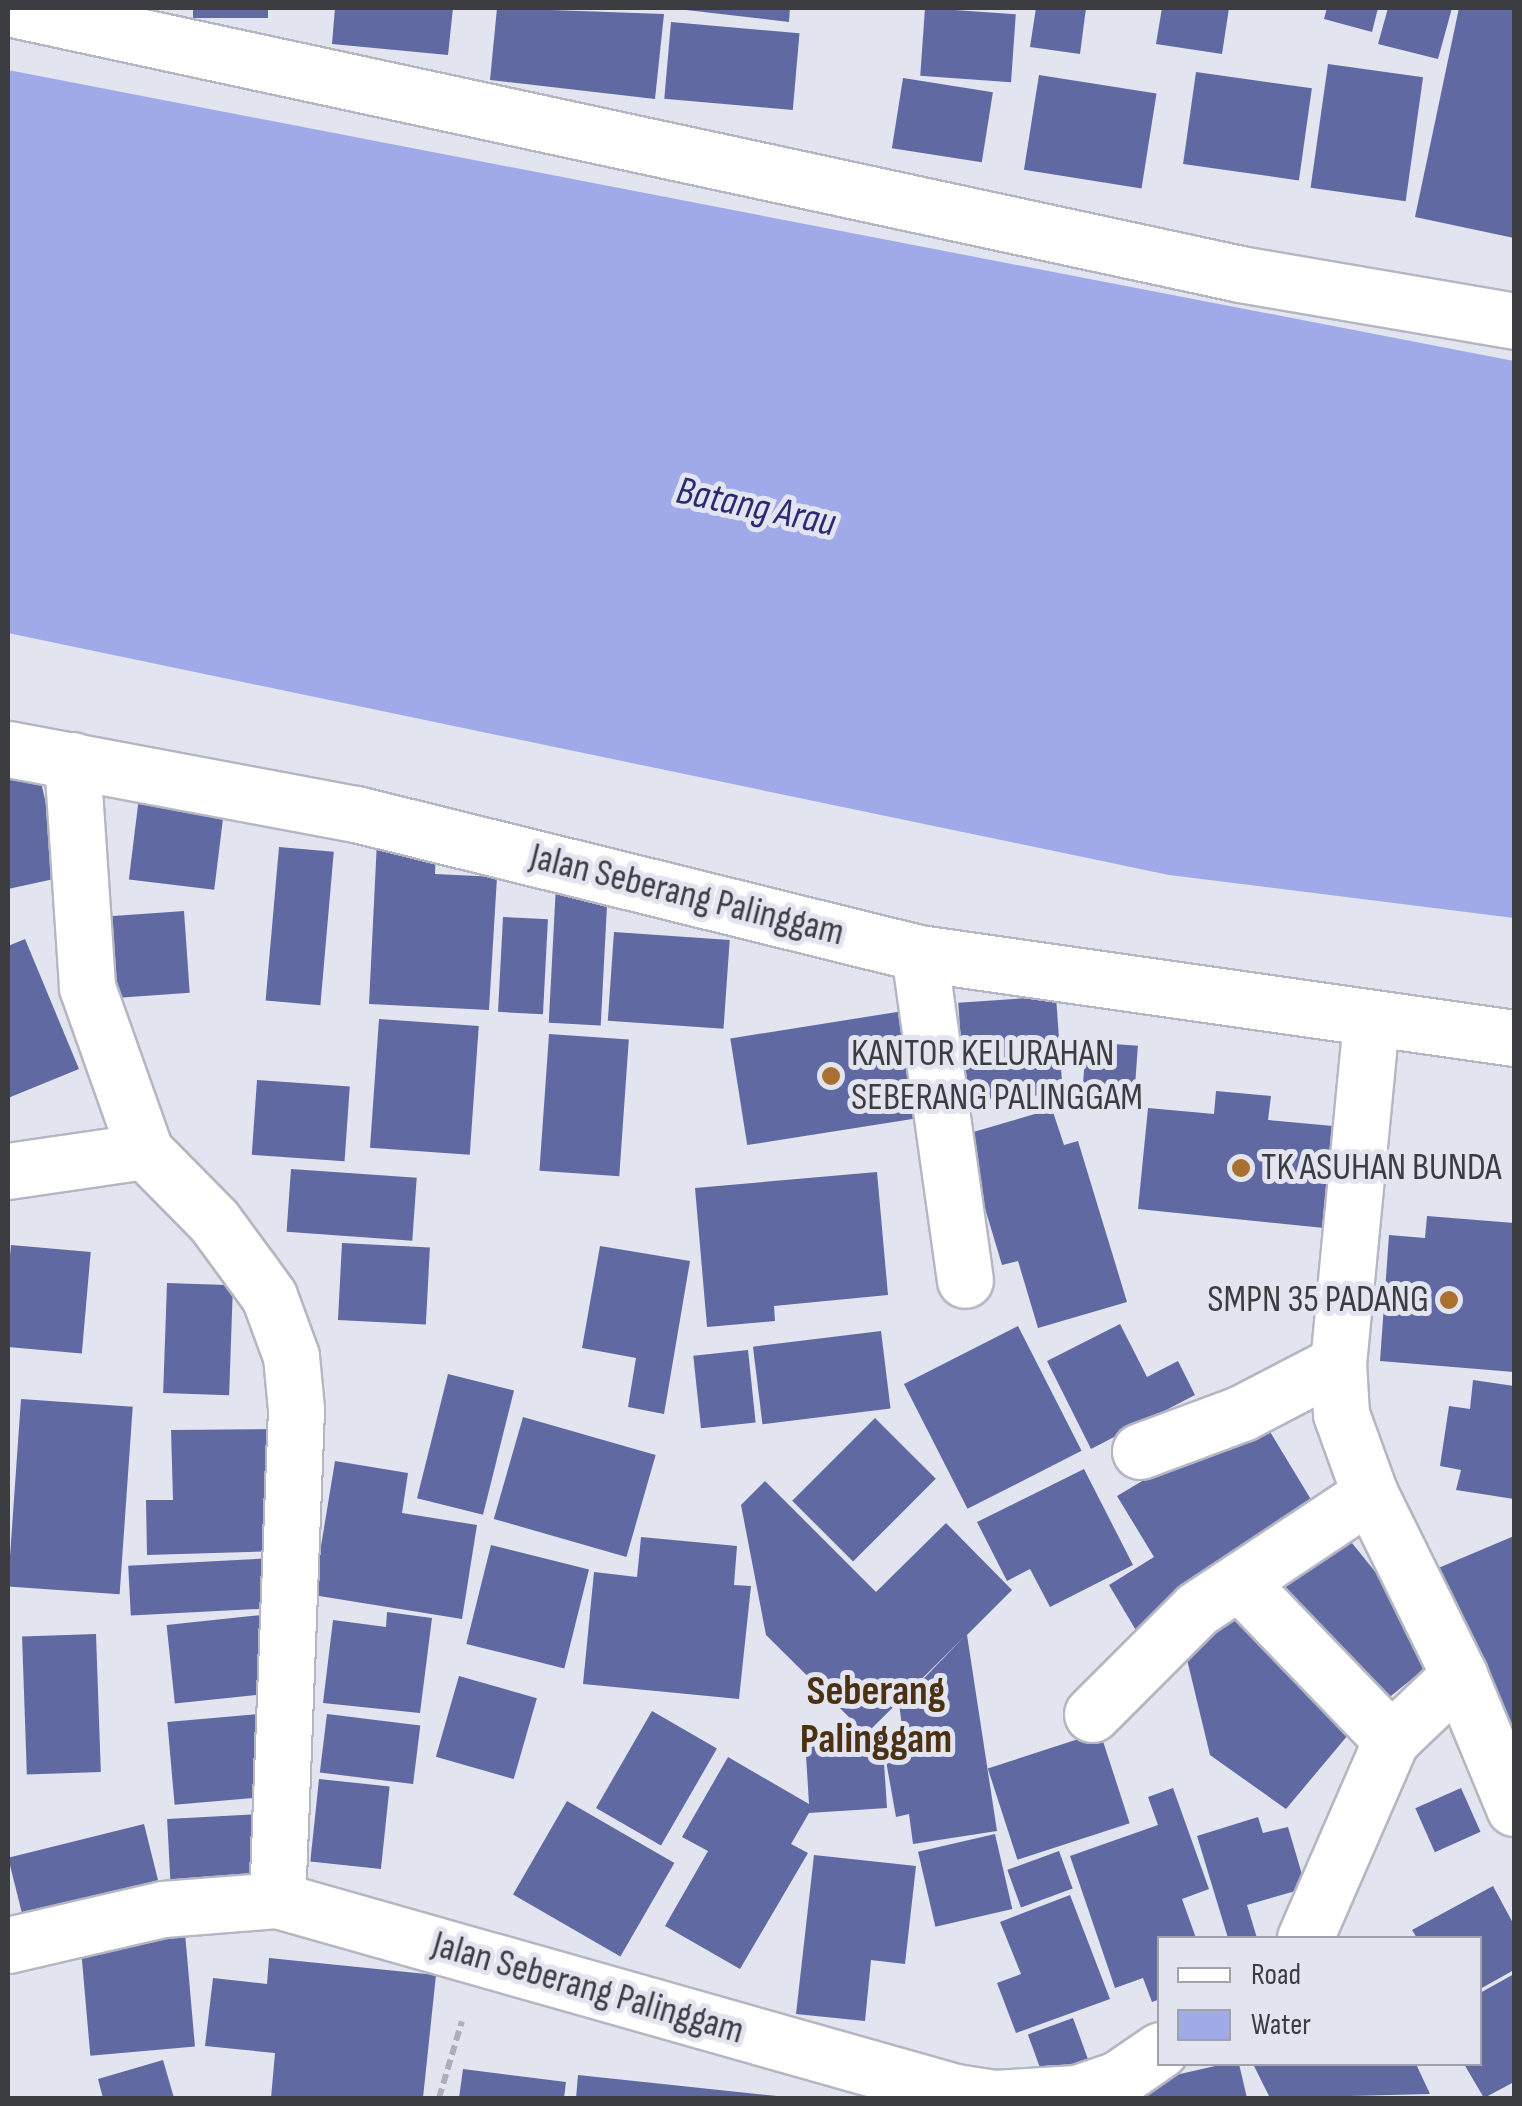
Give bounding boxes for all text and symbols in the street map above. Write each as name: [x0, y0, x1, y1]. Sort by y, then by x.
water label: Batang Arau: [672, 467, 840, 547]
street label: Jalan Seberang Palinggam: [525, 834, 849, 956]
place label: KANTOR KELURAHAN SEBERANG PALINGGAM: [851, 1031, 1143, 1120]
marker: KANTOR KELURAHAN SEBERANG PALINGGAM: [820, 1065, 842, 1087]
place label: TK ASUHAN BUNDA: [1261, 1145, 1502, 1191]
marker: TK ASUHAN BUNDA: [1230, 1157, 1252, 1179]
place label: SMPN 35 PADANG: [1207, 1277, 1429, 1323]
marker: SMPN 35 PADANG: [1438, 1289, 1460, 1311]
district label: Seberang Palinggam: [800, 1667, 952, 1765]
street label: Jalan Seberang Palinggam: [427, 1922, 749, 2054]
legend: [1157, 1936, 1482, 2066]
text: Road: [1251, 1957, 1301, 1993]
text: Water: [1251, 2007, 1311, 2043]

